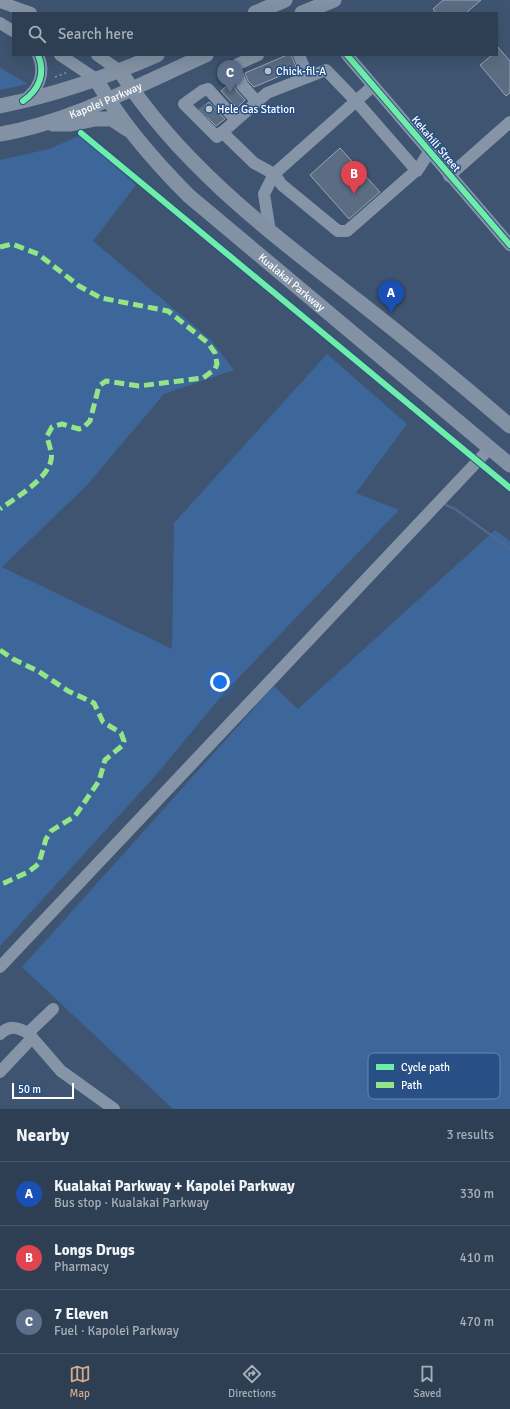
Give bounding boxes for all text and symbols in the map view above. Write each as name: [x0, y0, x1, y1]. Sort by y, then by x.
search box: [12, 12, 498, 56]
icon: search: [26, 23, 48, 45]
text: Search here: [58, 25, 134, 43]
pin: C: [217, 60, 243, 93]
place label: Chick-fil-A: [276, 65, 326, 78]
marker: Chick-fil-A: [263, 66, 273, 76]
street label: Kapolei Parkway: [67, 79, 145, 121]
place label: Hele Gas Station: [217, 103, 295, 116]
marker: Hele Gas Station: [204, 104, 214, 114]
street label: Kekahili Street: [409, 113, 463, 175]
pin: B: [341, 161, 367, 194]
street label: Kualakai Parkway: [256, 250, 328, 314]
pin: A: [378, 280, 404, 313]
your location: [210, 672, 230, 692]
legend: [368, 1053, 500, 1099]
text: Cycle path: [401, 1061, 450, 1074]
text: Path: [401, 1079, 422, 1092]
scale bar: [12, 1081, 74, 1100]
text: 50 m: [18, 1083, 41, 1096]
text: Nearby: [16, 1125, 69, 1146]
text: 3 results: [446, 1127, 494, 1143]
text: Kualakai Parkway + Kapolei Parkway: [54, 1177, 295, 1195]
text: A: [25, 1186, 33, 1202]
text: 330 m: [460, 1186, 494, 1202]
text: Bus stop · Kualakai Parkway: [54, 1195, 209, 1211]
text: Longs Drugs: [54, 1241, 135, 1259]
text: B: [25, 1250, 33, 1266]
text: 410 m: [460, 1250, 494, 1266]
text: Pharmacy: [54, 1259, 109, 1275]
text: 7 Eleven: [54, 1305, 109, 1323]
text: C: [25, 1314, 33, 1330]
text: 470 m: [460, 1314, 494, 1330]
text: Fuel · Kapolei Parkway: [54, 1323, 179, 1339]
tab: Map: [69, 1363, 91, 1400]
tab: Directions: [228, 1363, 276, 1400]
tab: Saved: [414, 1363, 441, 1400]

